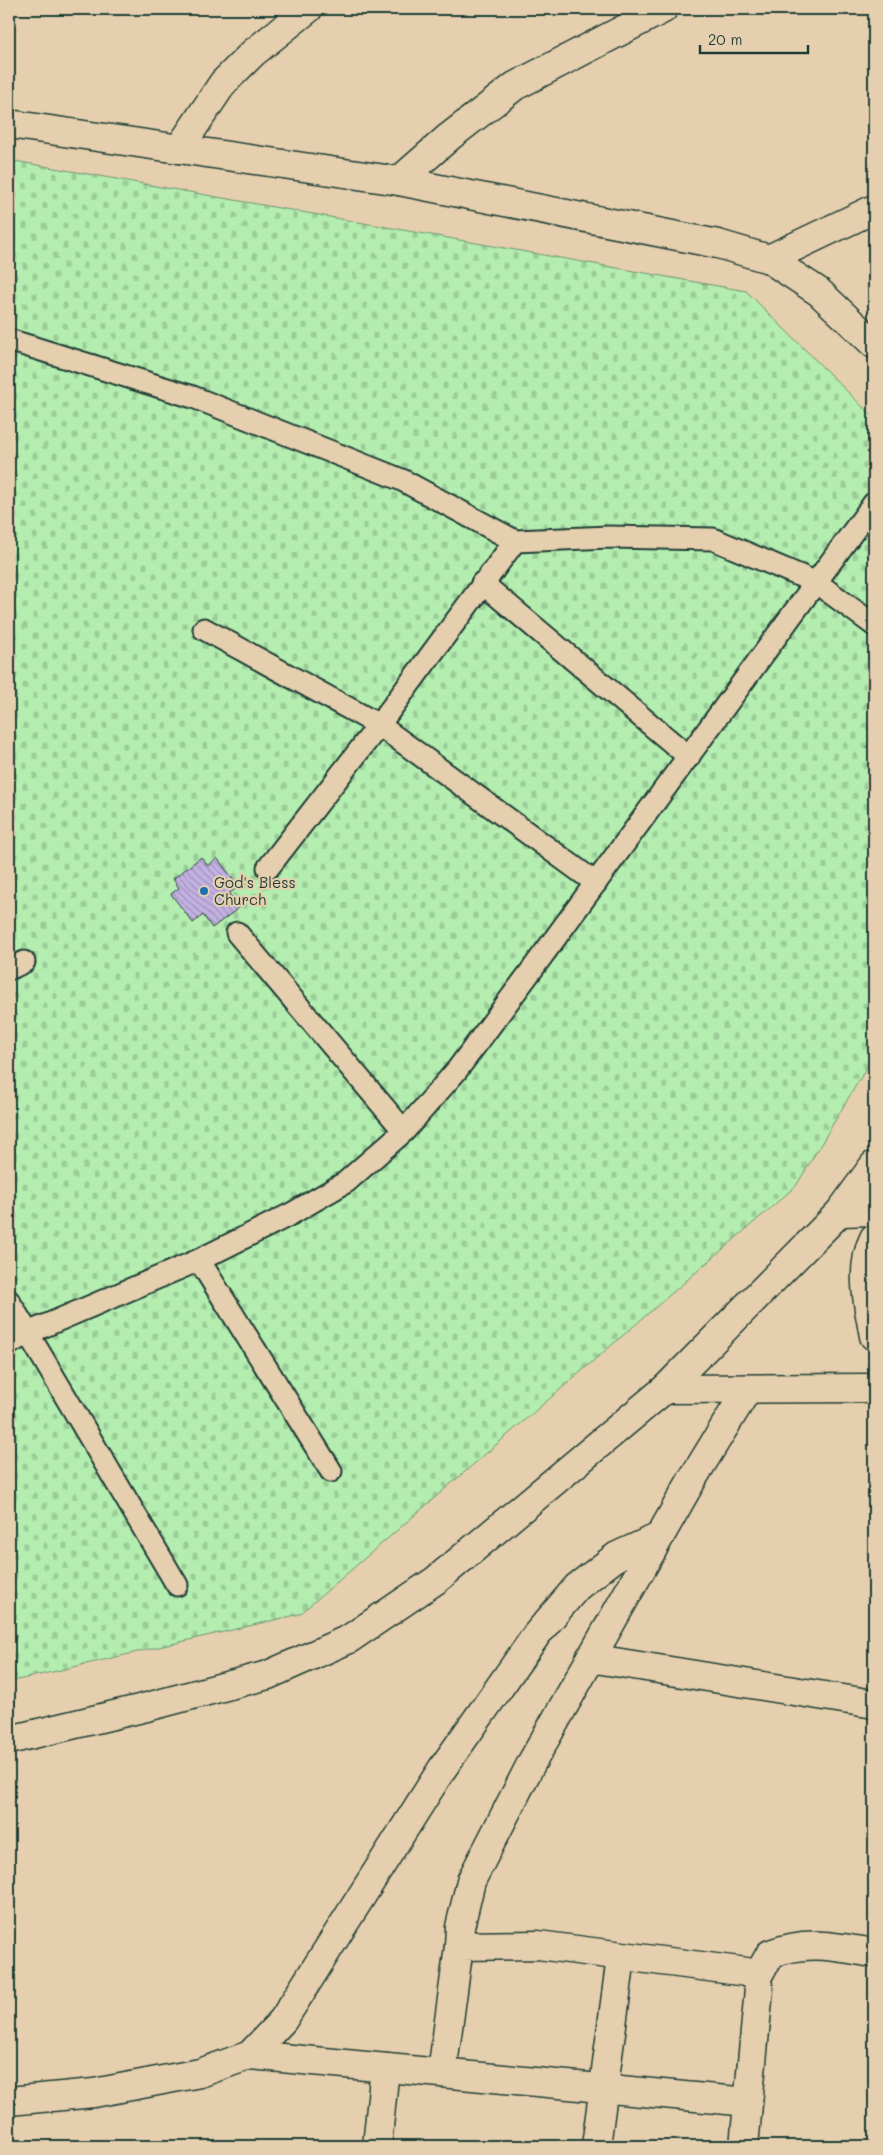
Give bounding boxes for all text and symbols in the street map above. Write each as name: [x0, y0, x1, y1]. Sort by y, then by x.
scale bar: [700, 22, 808, 54]
text: 20 m: [708, 29, 742, 49]
place label: God's Bless Church: [214, 872, 296, 909]
marker: God's Bless Church: [198, 885, 210, 897]

